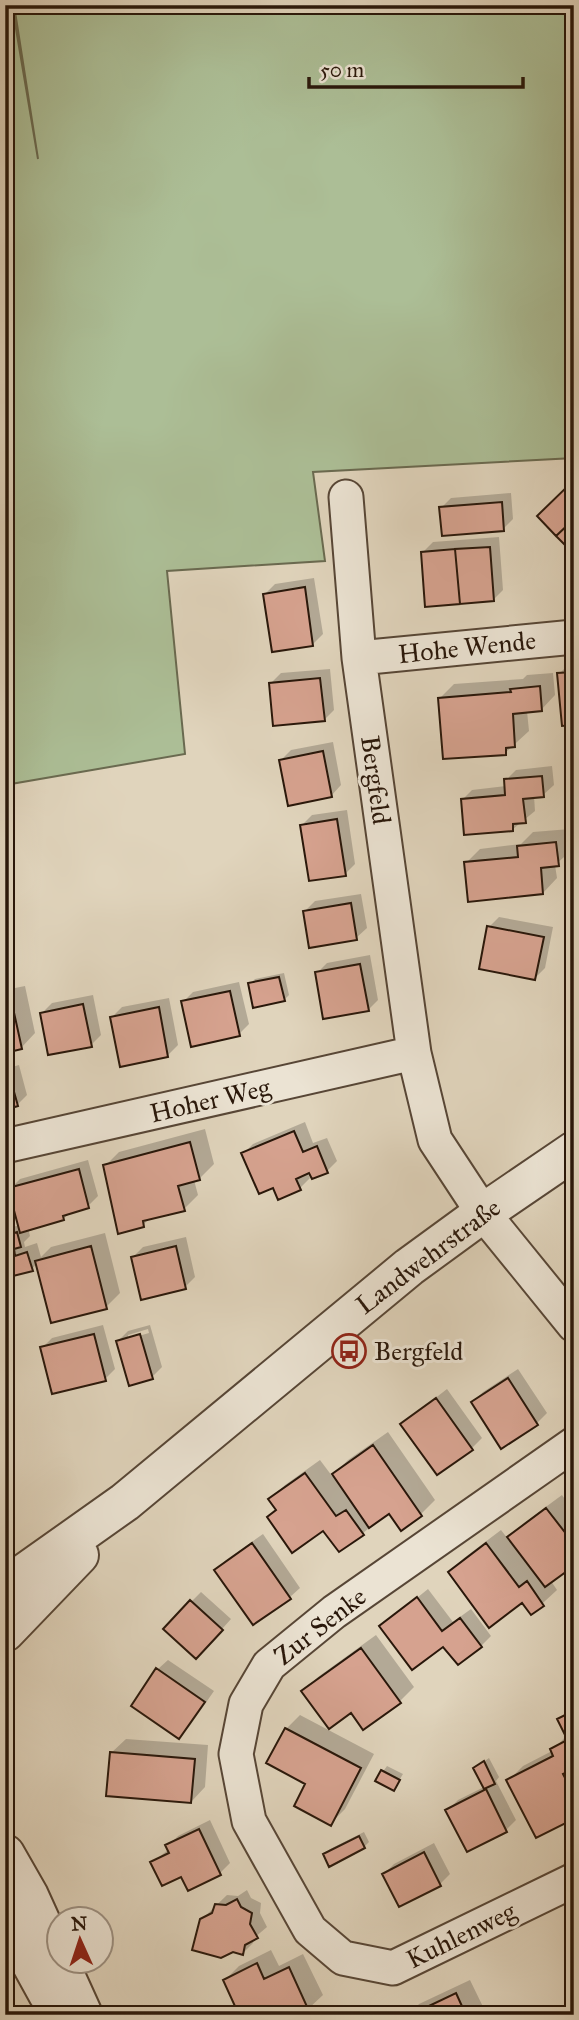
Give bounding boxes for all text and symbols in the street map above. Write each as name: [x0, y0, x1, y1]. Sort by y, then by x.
scale bar: [309, 46, 523, 90]
text: 50 m: [320, 57, 365, 83]
street label: Hohe Wende: [396, 624, 538, 670]
street label: Bergfeld: [354, 734, 398, 826]
street label: Hoher Weg: [147, 1070, 274, 1129]
street label: Landwehrstraße: [349, 1191, 507, 1321]
bus stop icon: Bergfeld: [330, 1332, 368, 1370]
place label: Bergfeld: [374, 1335, 463, 1367]
street label: Zur Senke: [268, 1580, 373, 1672]
street label: Kuhlenweg: [401, 1894, 522, 1975]
north arrow: [46, 1904, 116, 1974]
text: N: [70, 1912, 88, 1935]

